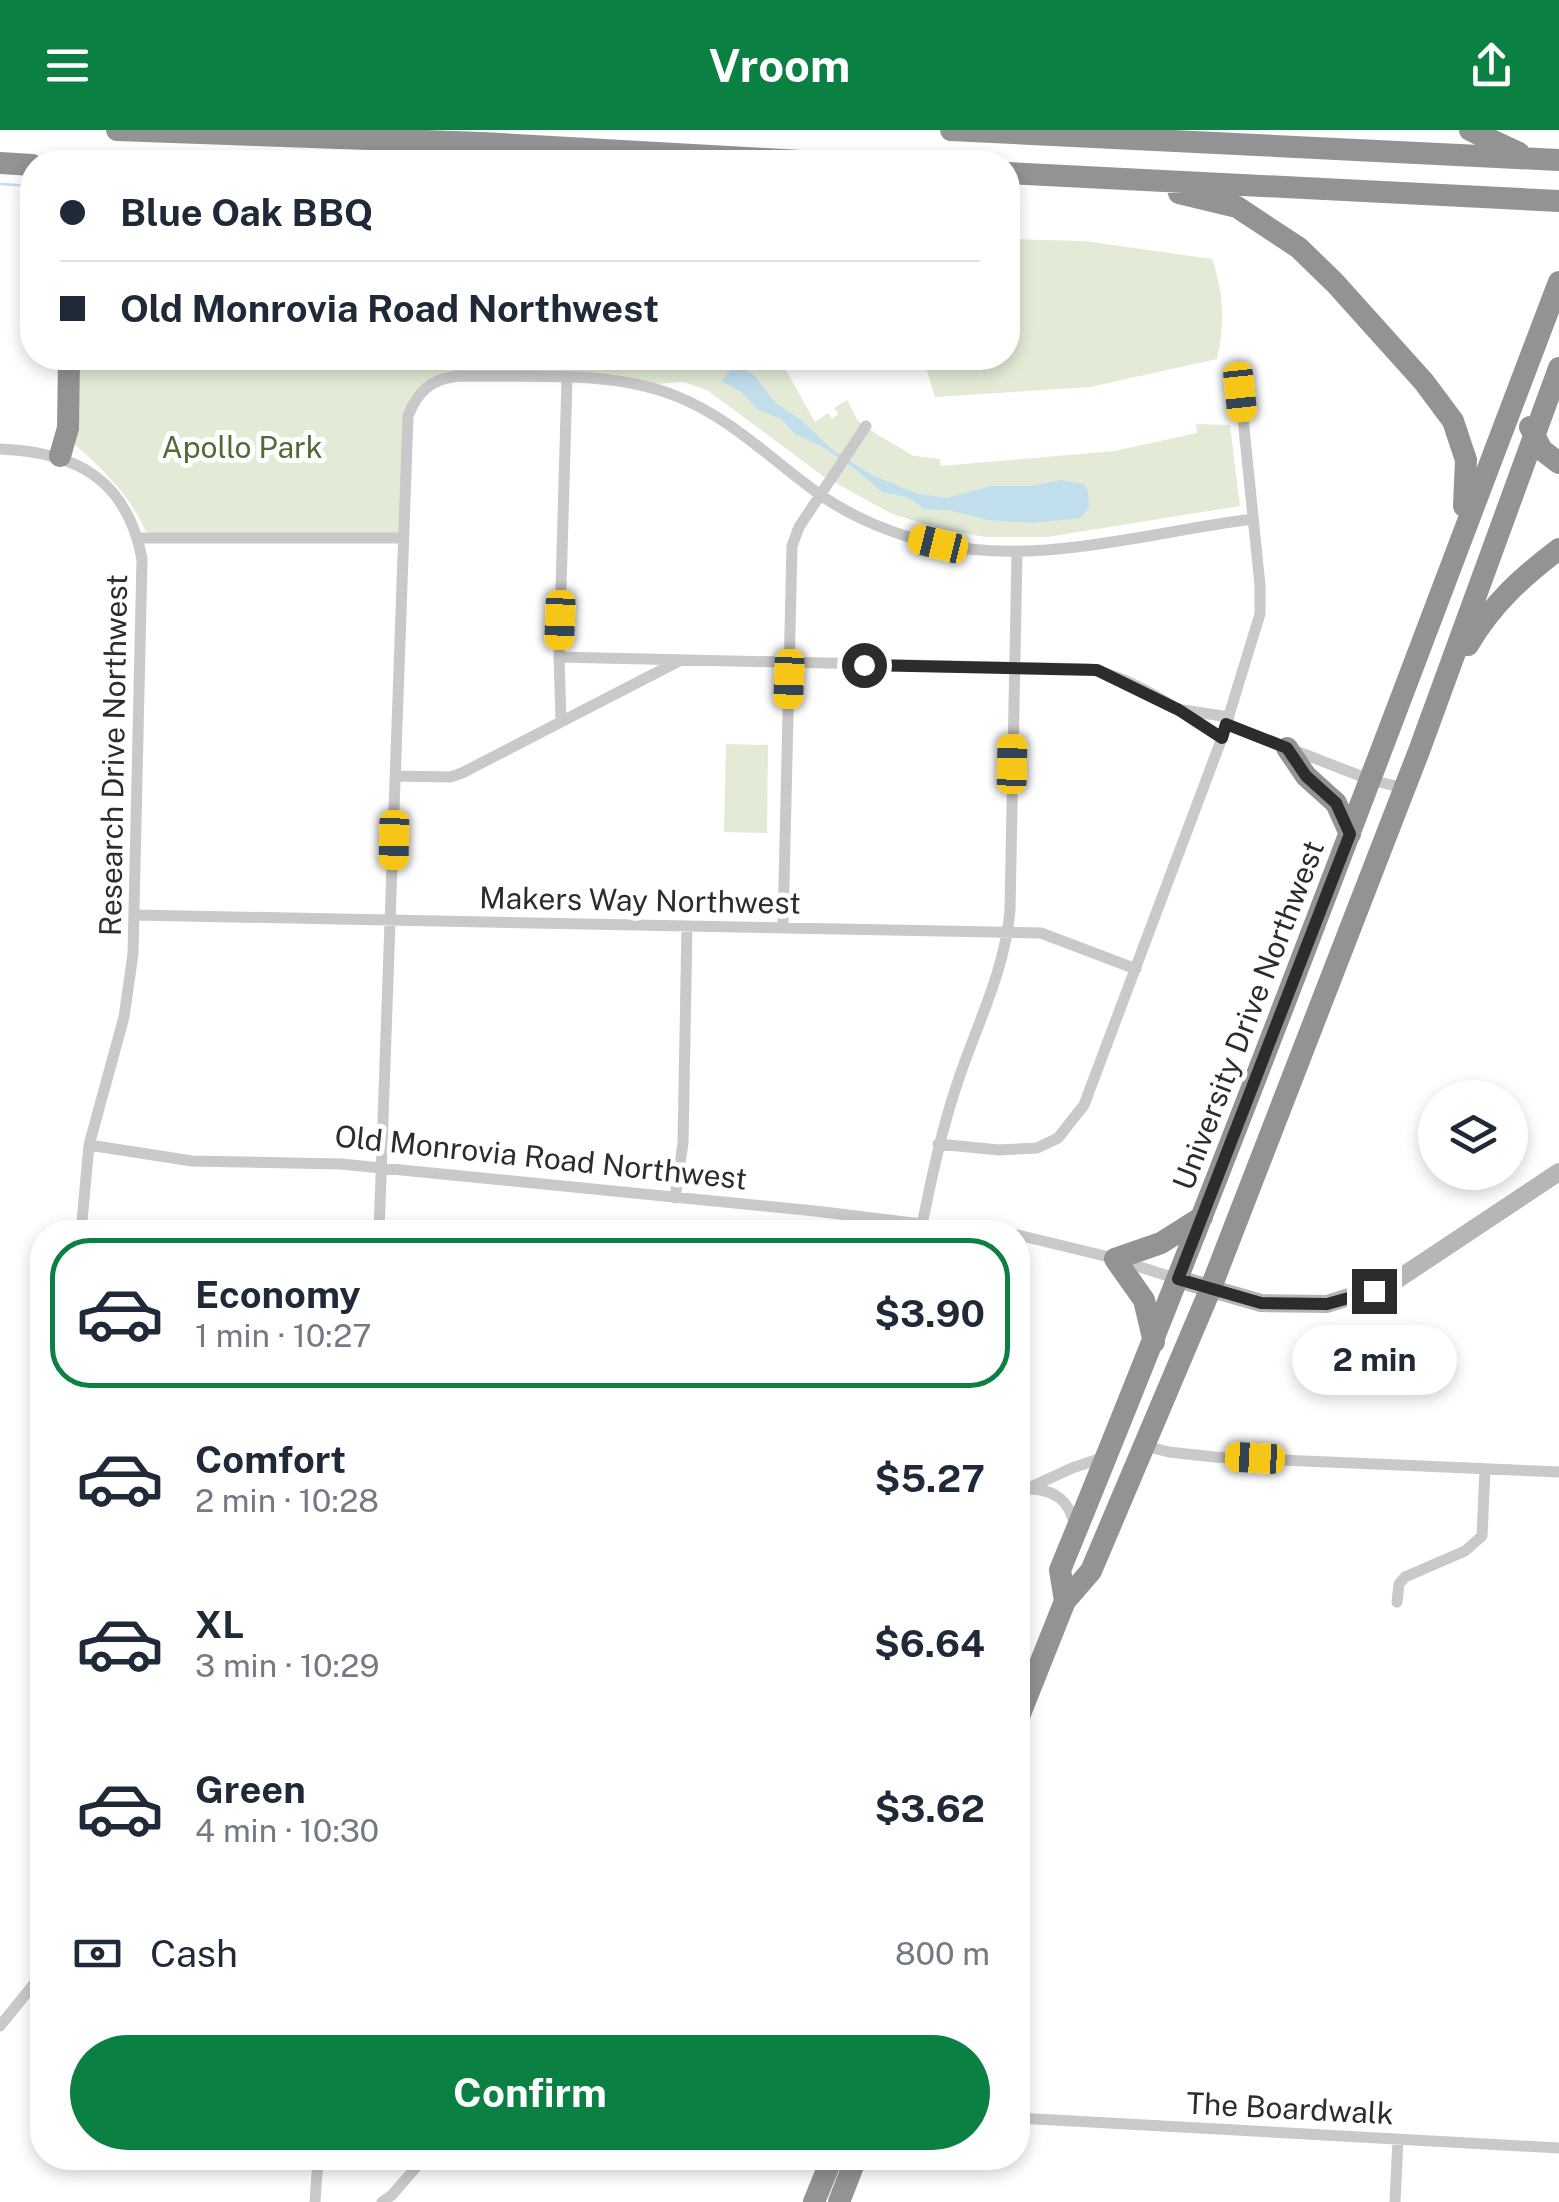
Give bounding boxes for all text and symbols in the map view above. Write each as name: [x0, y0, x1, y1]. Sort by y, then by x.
icon: menu: [40, 38, 95, 93]
icon: share: [1464, 38, 1519, 93]
text: Vroom: [709, 39, 850, 92]
text: Blue Oak BBQ: [120, 190, 373, 235]
text: Old Monrovia Road Northwest: [120, 286, 659, 331]
car: [1222, 361, 1258, 423]
park label: Apollo Park: [161, 429, 323, 465]
car: [905, 522, 971, 566]
street label: Research Drive Northwest: [92, 574, 134, 936]
car: [544, 589, 576, 651]
route start: [842, 643, 887, 688]
car: [773, 648, 805, 710]
car: [996, 734, 1028, 794]
car: [378, 810, 410, 870]
street label: University Drive Northwest: [1165, 835, 1331, 1195]
street label: Makers Way Northwest: [479, 879, 801, 921]
map controls: [1418, 1080, 1528, 1190]
button: layers: [1418, 1080, 1528, 1190]
street label: Old Monrovia Road Northwest: [333, 1117, 749, 1197]
icon: car: [75, 1268, 165, 1358]
route end: [1352, 1269, 1397, 1314]
text: Economy: [195, 1272, 361, 1317]
text: $3.90: [874, 1291, 985, 1336]
text: 1 min · 10:27: [195, 1317, 372, 1354]
callout: 2 min: [1292, 1326, 1456, 1396]
text: 2 min: [1333, 1341, 1416, 1378]
icon: car: [75, 1433, 165, 1523]
text: Comfort: [195, 1437, 346, 1482]
car: [1224, 1441, 1286, 1475]
text: $5.27: [875, 1456, 985, 1501]
text: 2 min · 10:28: [195, 1482, 379, 1519]
icon: car: [75, 1598, 165, 1688]
text: XL: [195, 1602, 244, 1647]
text: $6.64: [874, 1621, 985, 1666]
text: 3 min · 10:29: [195, 1647, 379, 1684]
icon: car: [75, 1763, 165, 1853]
text: Green: [195, 1767, 306, 1812]
text: $3.62: [874, 1786, 985, 1831]
text: 4 min · 10:30: [195, 1812, 379, 1849]
icon: cash: [70, 1926, 125, 1981]
text: Cash: [150, 1931, 238, 1976]
text: 800 m: [895, 1935, 990, 1972]
button: Confirm: [70, 2035, 990, 2150]
street label: The Boardwalk: [1185, 2085, 1395, 2131]

